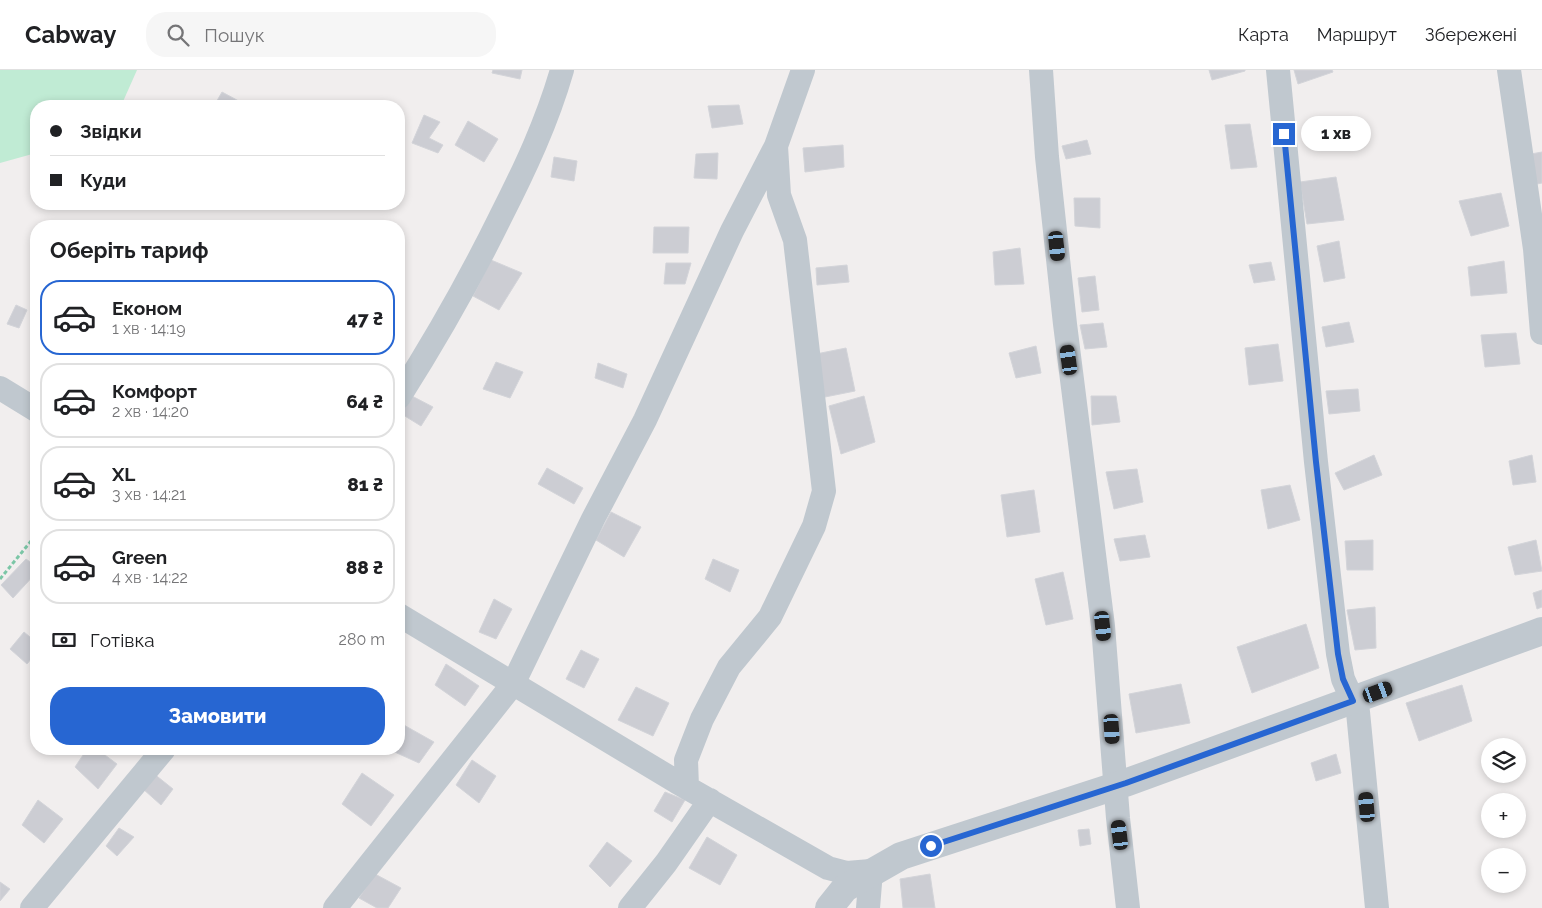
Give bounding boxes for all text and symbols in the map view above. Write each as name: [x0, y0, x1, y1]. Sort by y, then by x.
search box: [146, 12, 496, 57]
text: Cabway: [25, 20, 116, 49]
icon: search: [164, 21, 192, 49]
text: Пошук: [204, 24, 265, 46]
text: Карта: [1238, 24, 1289, 45]
text: Маршрут: [1317, 24, 1397, 45]
text: Збережені: [1425, 24, 1517, 45]
callout: 1 хв: [1302, 116, 1372, 152]
text: Звідки: [80, 120, 142, 142]
route end: [1273, 123, 1295, 145]
text: 1 хв: [1321, 124, 1351, 143]
text: Куди: [80, 169, 126, 191]
car: [1047, 230, 1066, 262]
text: Оберіть тариф: [50, 237, 208, 263]
icon: car: [52, 295, 97, 340]
text: Економ: [112, 297, 182, 319]
text: 47 ₴: [347, 307, 383, 329]
text: 1 хв · 14:19: [112, 319, 186, 338]
car: [1059, 344, 1078, 376]
icon: car: [52, 378, 97, 423]
text: Комфорт: [112, 380, 197, 402]
text: 64 ₴: [346, 390, 383, 412]
text: 2 хв · 14:20: [112, 402, 189, 421]
icon: car: [52, 461, 97, 506]
text: XL: [112, 463, 135, 485]
text: 81 ₴: [347, 473, 383, 495]
text: 3 хв · 14:21: [112, 485, 186, 504]
icon: car: [52, 544, 97, 589]
text: Green: [112, 546, 167, 568]
text: 88 ₴: [346, 556, 383, 578]
text: 4 хв · 14:22: [112, 568, 188, 587]
car: [1093, 610, 1112, 642]
icon: cash: [50, 626, 78, 654]
text: Готівка: [90, 629, 155, 651]
text: 280 m: [339, 630, 385, 649]
car: [1361, 680, 1394, 704]
button: Замовити: [50, 687, 385, 745]
car: [1103, 714, 1120, 744]
map controls: [1481, 738, 1526, 893]
button: layers: [1481, 738, 1526, 783]
car: [1358, 791, 1375, 823]
button: +: [1481, 793, 1526, 838]
car: [1110, 819, 1129, 851]
route start: [920, 835, 942, 857]
button: −: [1481, 848, 1526, 893]

